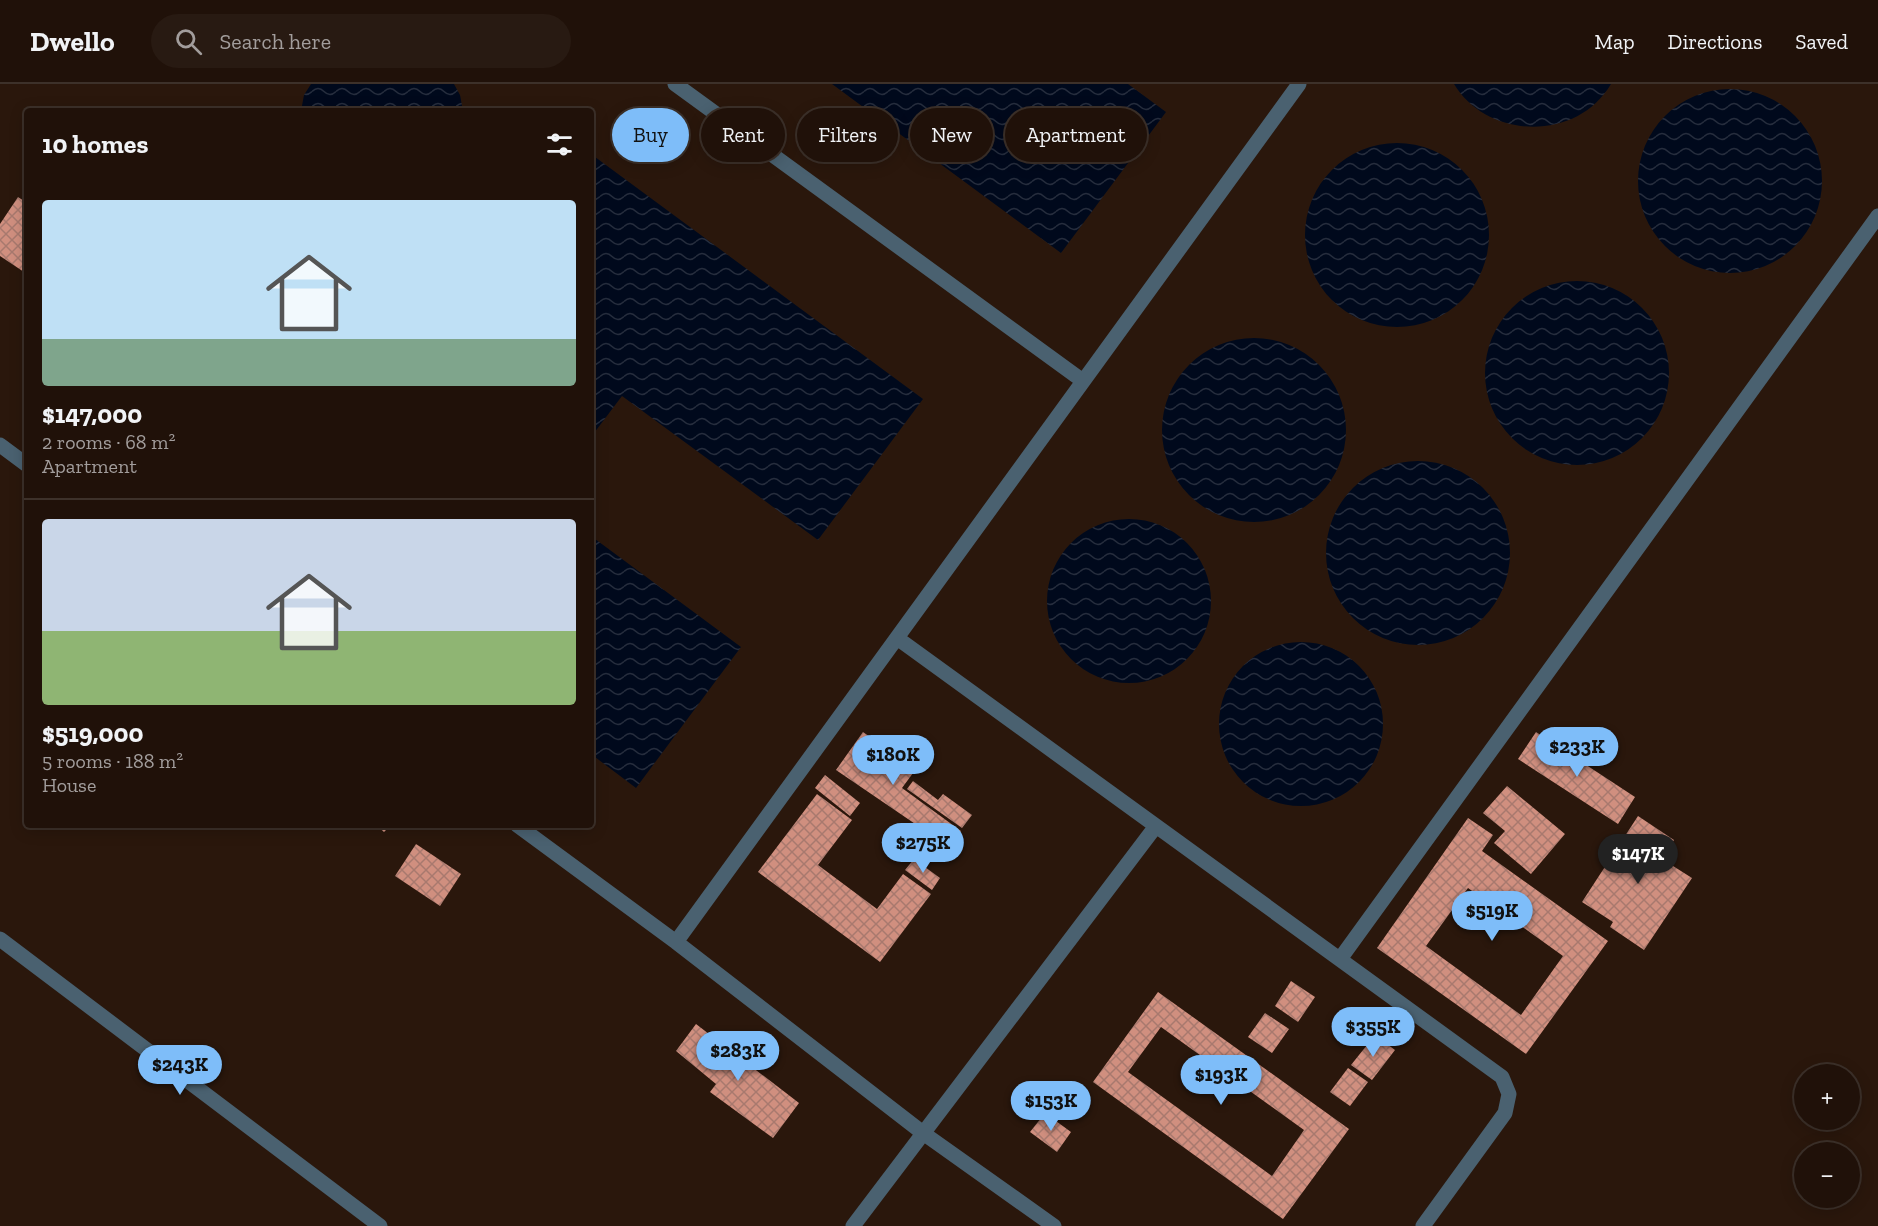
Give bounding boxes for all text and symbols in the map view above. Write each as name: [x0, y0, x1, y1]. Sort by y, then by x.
search box: [151, 14, 571, 68]
text: Dwello: [30, 25, 115, 58]
icon: search: [172, 25, 205, 58]
text: Search here: [220, 28, 331, 55]
text: Map: [1595, 29, 1635, 54]
text: Directions: [1668, 29, 1762, 54]
text: Saved: [1795, 29, 1848, 54]
chip: Buy: [612, 108, 689, 162]
chip: Rent: [701, 108, 785, 162]
chip: Filters: [797, 108, 898, 162]
chip: New: [910, 108, 993, 162]
chip: Apartment: [1005, 108, 1147, 162]
text: 10 homes: [42, 128, 148, 160]
icon: filters: [543, 128, 576, 161]
icon: home: [255, 239, 363, 347]
text: $147,000: [42, 398, 142, 430]
text: 2 rooms · 68 m²: [42, 430, 175, 454]
text: Apartment: [42, 454, 137, 478]
icon: home: [255, 558, 363, 666]
text: $519,000: [42, 717, 143, 749]
pin: $233K: [1535, 727, 1619, 778]
text: $233K: [1549, 734, 1605, 758]
pin: $180K: [851, 735, 935, 786]
text: $180K: [866, 742, 920, 766]
text: 5 rooms · 188 m²: [42, 749, 183, 773]
text: House: [42, 773, 96, 797]
pin: $275K: [881, 823, 965, 874]
text: $275K: [896, 830, 950, 854]
pin: $147K: [1596, 834, 1680, 885]
text: $147K: [1612, 841, 1664, 865]
pin: $519K: [1450, 891, 1534, 942]
text: $519K: [1466, 898, 1518, 922]
pin: $355K: [1331, 1007, 1415, 1058]
text: $355K: [1346, 1014, 1400, 1038]
pin: $283K: [696, 1031, 780, 1082]
text: $283K: [710, 1038, 766, 1062]
pin: $243K: [138, 1045, 222, 1096]
text: $243K: [152, 1052, 208, 1076]
pin: $193K: [1179, 1055, 1263, 1106]
text: $193K: [1195, 1062, 1247, 1086]
map controls: [1794, 1064, 1860, 1208]
button: +: [1794, 1064, 1860, 1130]
pin: $153K: [1009, 1081, 1093, 1132]
text: $153K: [1025, 1088, 1077, 1112]
button: −: [1794, 1142, 1860, 1208]

